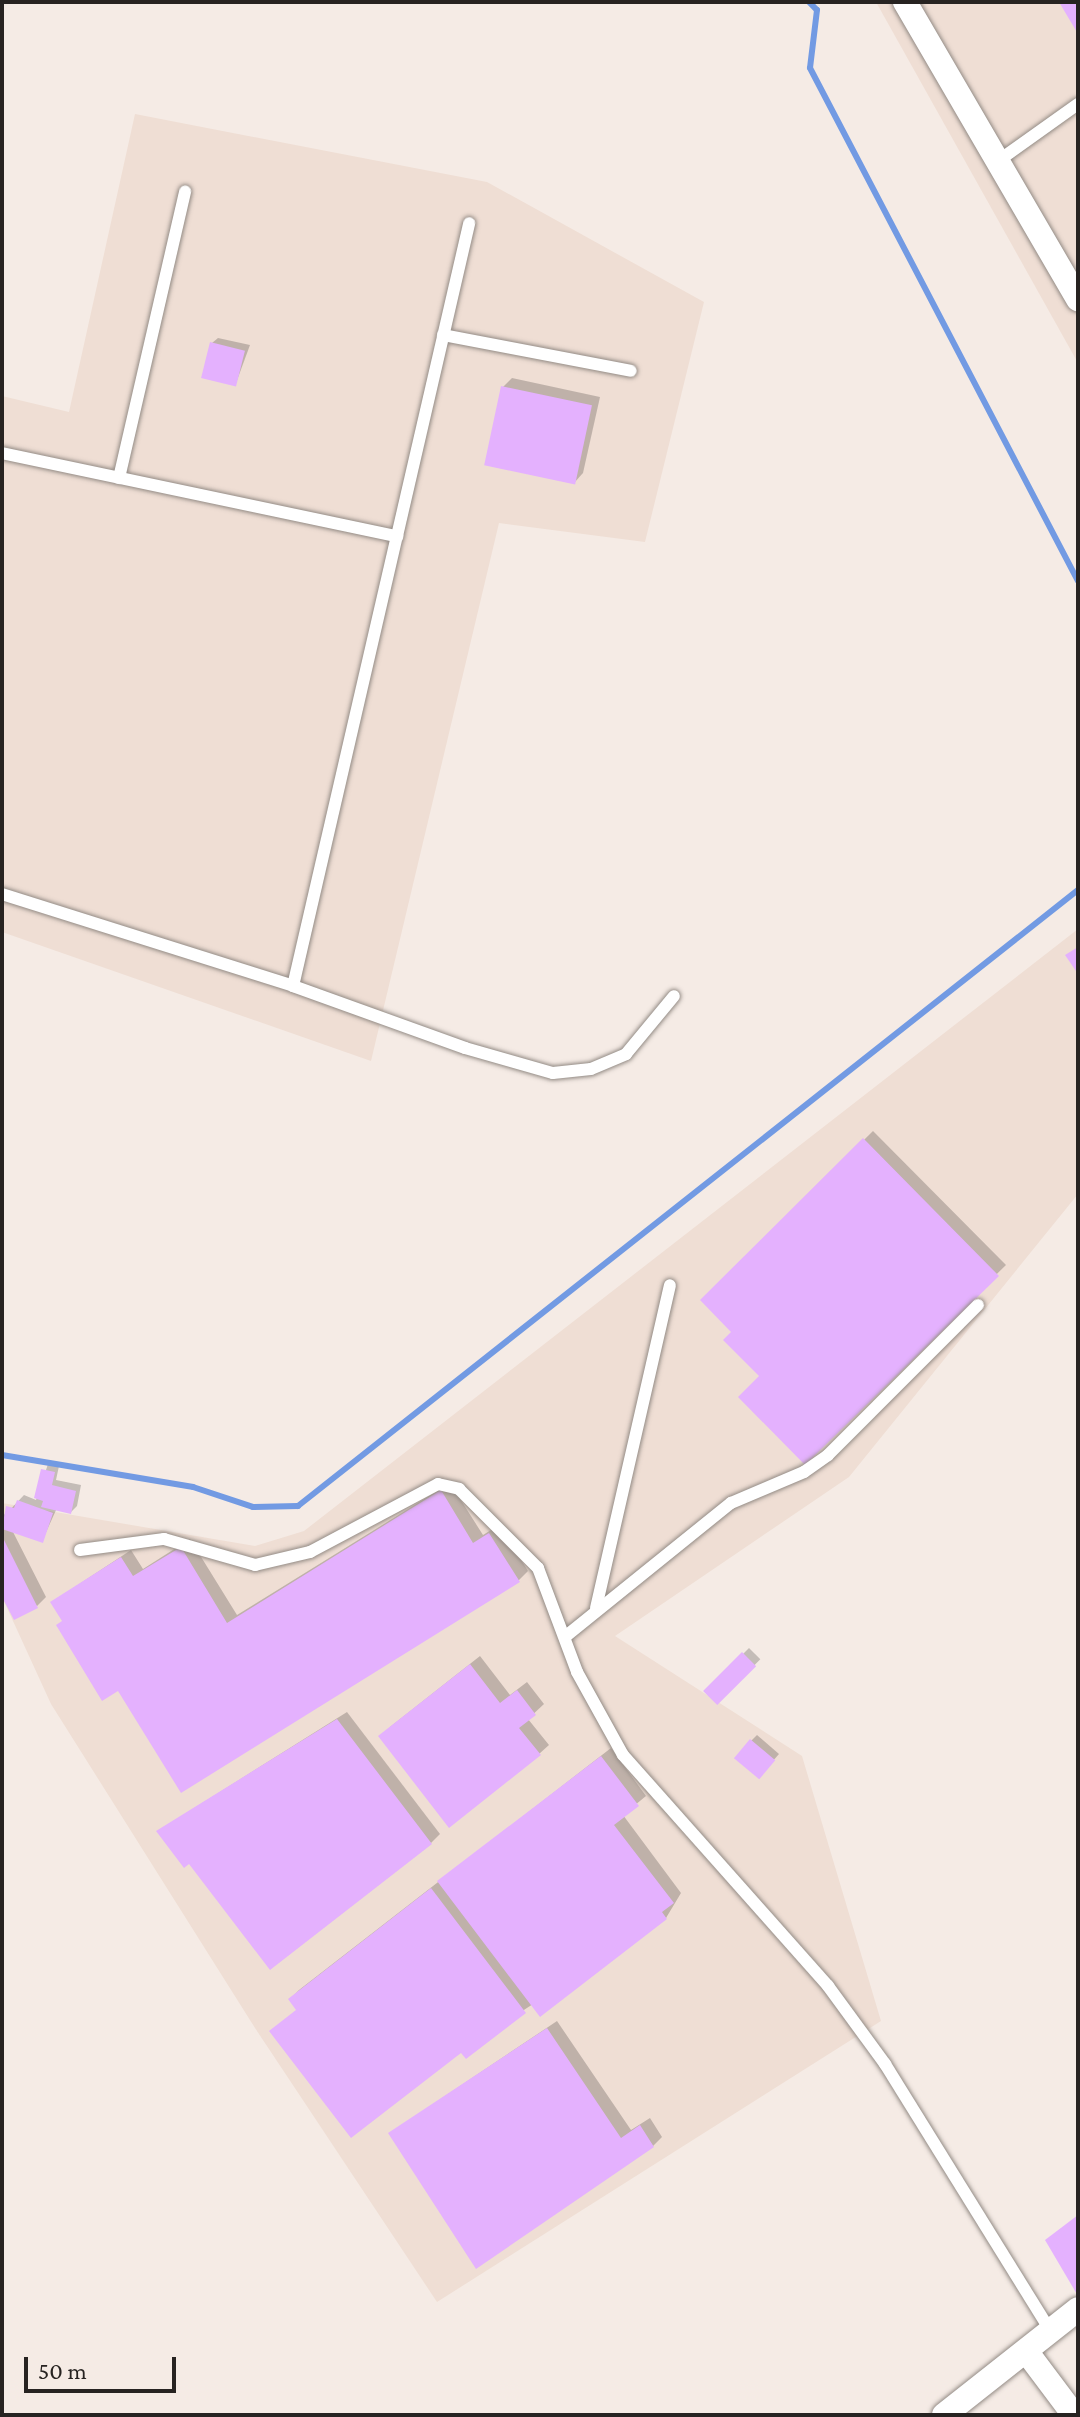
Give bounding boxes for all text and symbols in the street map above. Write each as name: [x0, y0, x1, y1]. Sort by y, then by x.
scale bar: [28, 2341, 180, 2391]
text: 50 m: [38, 2357, 87, 2384]

